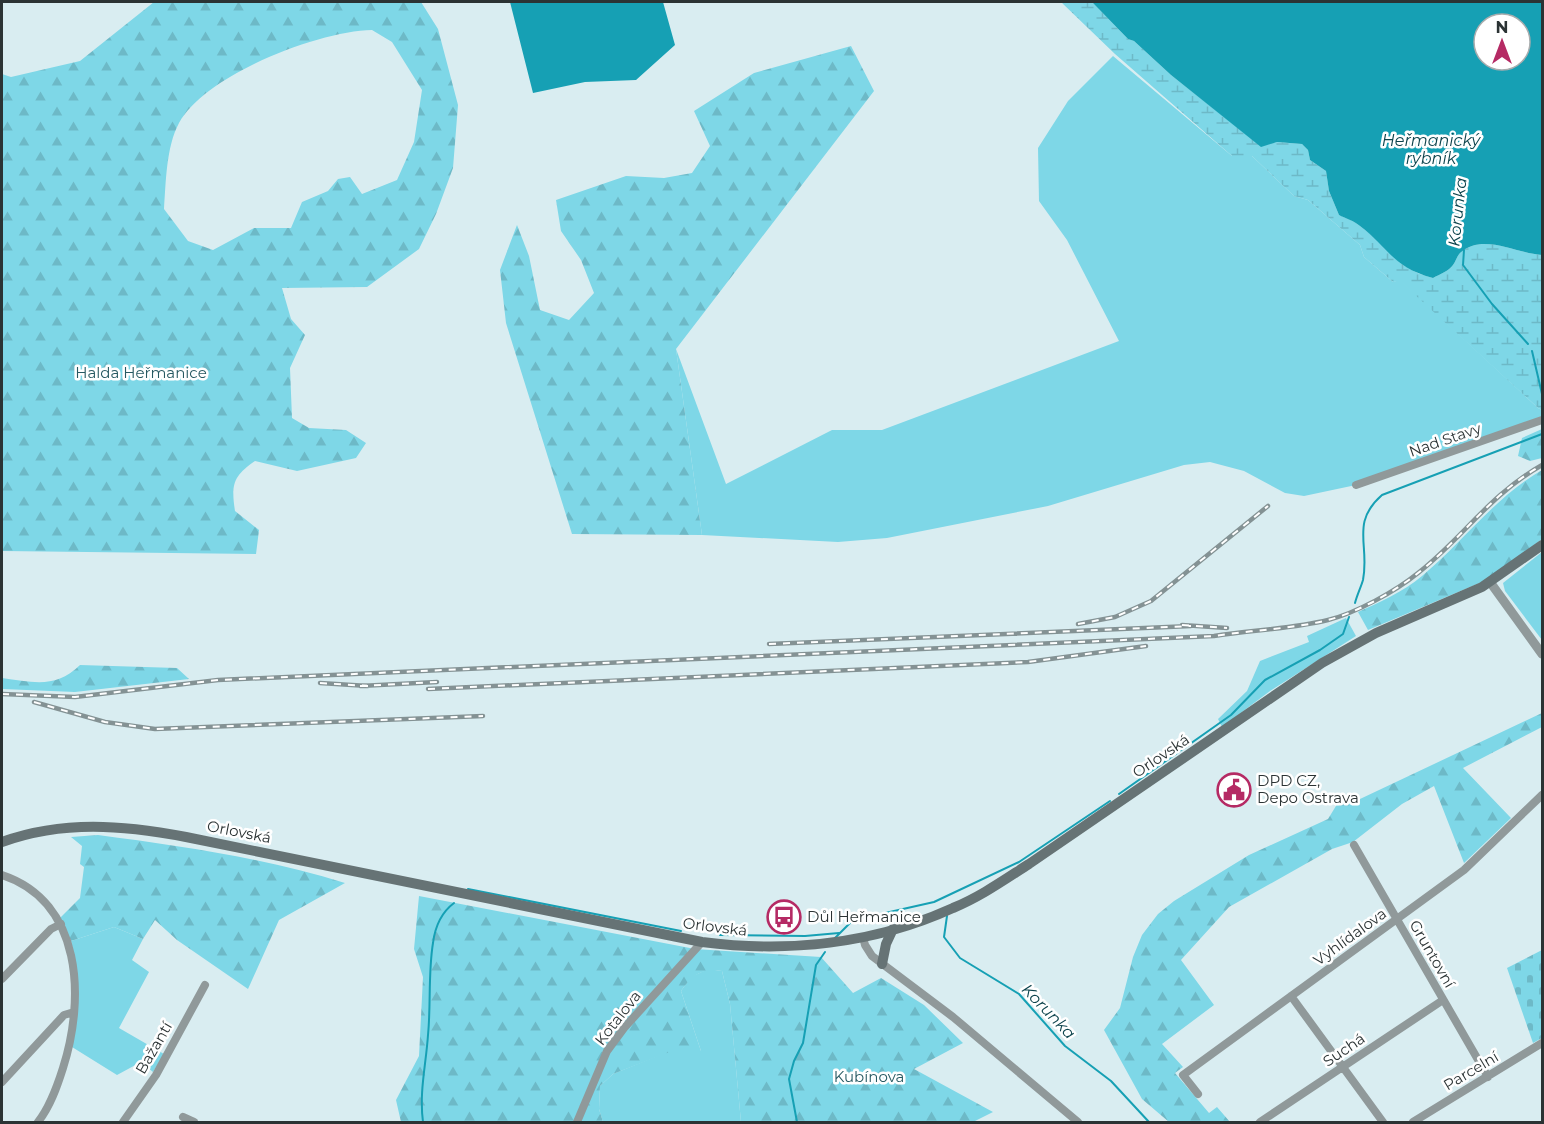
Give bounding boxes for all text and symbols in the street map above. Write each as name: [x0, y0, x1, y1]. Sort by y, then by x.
north arrow: [1472, 12, 1532, 72]
text: N: [1496, 18, 1508, 37]
water label: Heřmanický rybník: [1382, 131, 1482, 168]
water label: Korunka: [1444, 177, 1471, 247]
park label: Halda Heřmanice: [75, 363, 207, 382]
street label: Nad Stavy: [1406, 418, 1484, 461]
street label: Orlovská: [1129, 730, 1193, 782]
place label: DPD CZ, Depo Ostrava: [1257, 771, 1359, 807]
public building icon: DPD CZ, Depo Ostrava: [1216, 772, 1252, 808]
street label: Orlovská: [206, 816, 273, 847]
bus stop icon: Důl Heřmanice: [766, 899, 802, 935]
street label: Vyhlídalova: [1309, 904, 1390, 969]
place label: Důl Heřmanice: [807, 907, 921, 926]
street label: Orlovská: [682, 913, 748, 940]
street label: Gruntovní: [1405, 916, 1460, 992]
water label: Korunka: [1018, 980, 1080, 1043]
street label: Kotalova: [590, 987, 645, 1049]
street label: Bažantí: [131, 1018, 177, 1077]
street label: Suchá: [1319, 1029, 1368, 1070]
street label: Parcelní: [1440, 1046, 1503, 1094]
park label: Kubínova: [834, 1067, 904, 1086]

